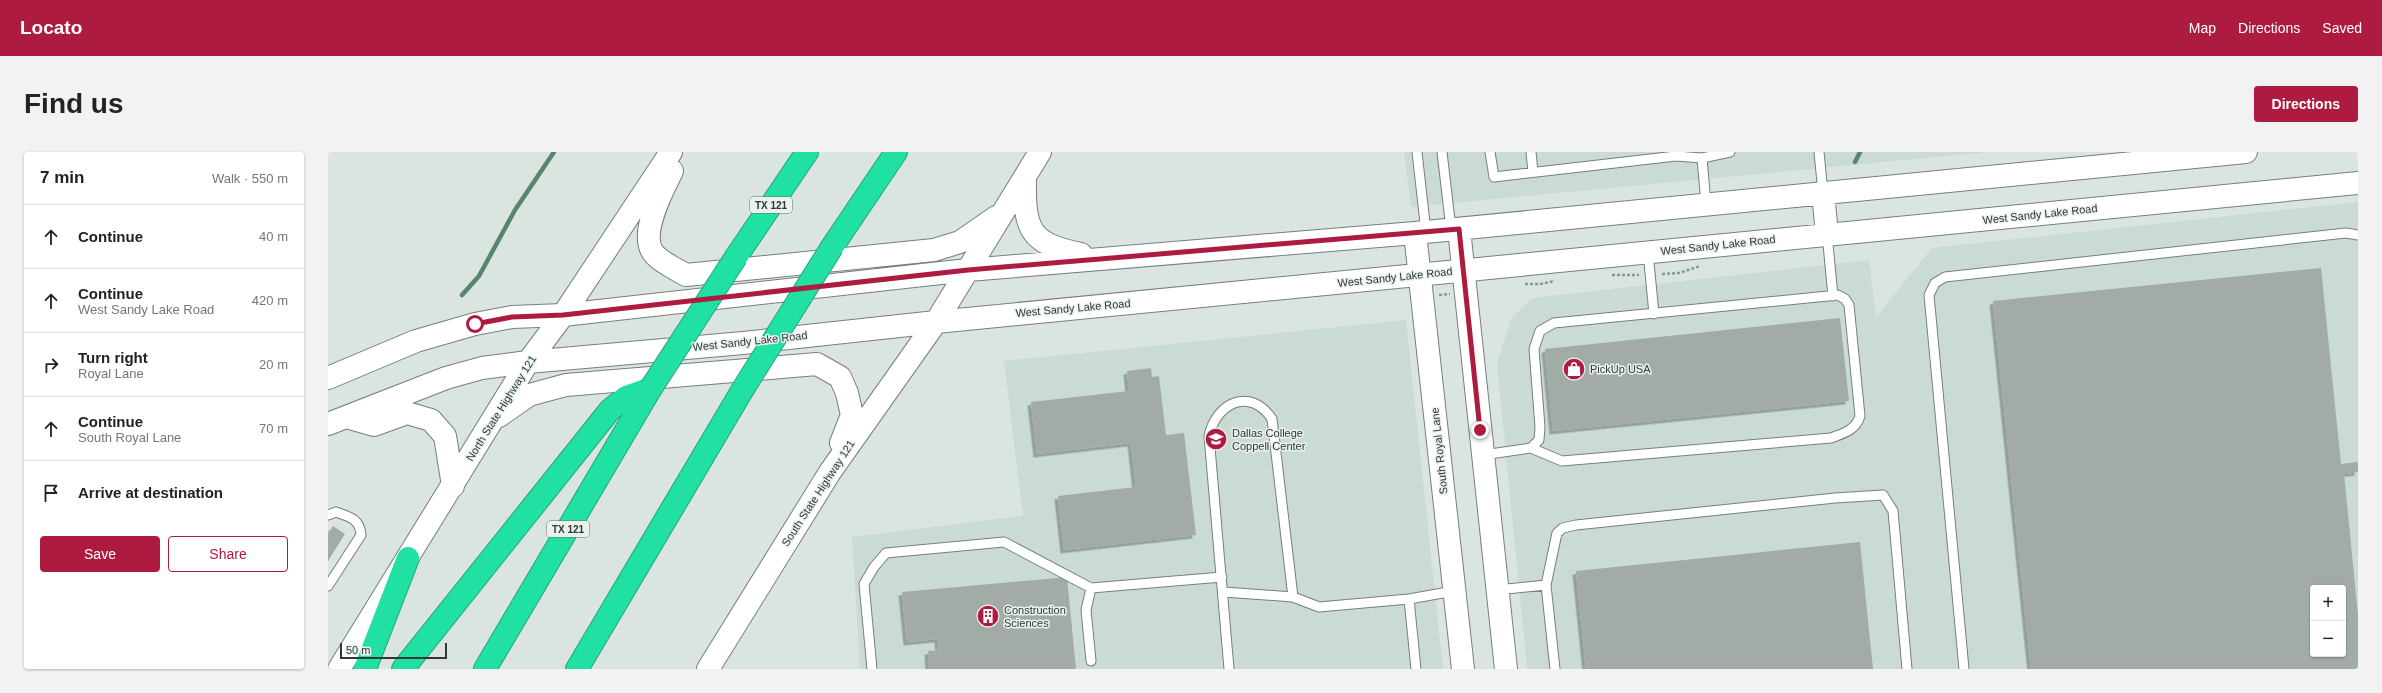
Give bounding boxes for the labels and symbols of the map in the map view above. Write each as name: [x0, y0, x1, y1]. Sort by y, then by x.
road number: TX 121: [750, 197, 792, 213]
street label: West Sandy Lake Road: [1982, 202, 2098, 226]
street label: West Sandy Lake Road: [1660, 233, 1776, 257]
street label: West Sandy Lake Road: [1337, 265, 1453, 289]
street label: West Sandy Lake Road: [1015, 297, 1131, 319]
route start: [466, 315, 484, 333]
street label: West Sandy Lake Road: [692, 329, 808, 353]
street label: North State Highway 121: [464, 353, 538, 463]
shop icon: PickUp USA: [1561, 356, 1587, 382]
place label: PickUp USA: [1590, 363, 1651, 375]
street label: South Royal Lane: [1428, 407, 1450, 495]
route end: [1471, 421, 1489, 439]
school or university icon: Dallas College Coppell Center: [1203, 426, 1229, 452]
place label: Dallas College Coppell Center: [1232, 427, 1306, 452]
street label: South State Highway 121: [779, 438, 857, 548]
road number: TX 121: [547, 521, 589, 537]
building icon: Construction Sciences: [975, 603, 1001, 629]
place label: Construction Sciences: [1004, 604, 1066, 629]
scale bar: [340, 641, 447, 660]

